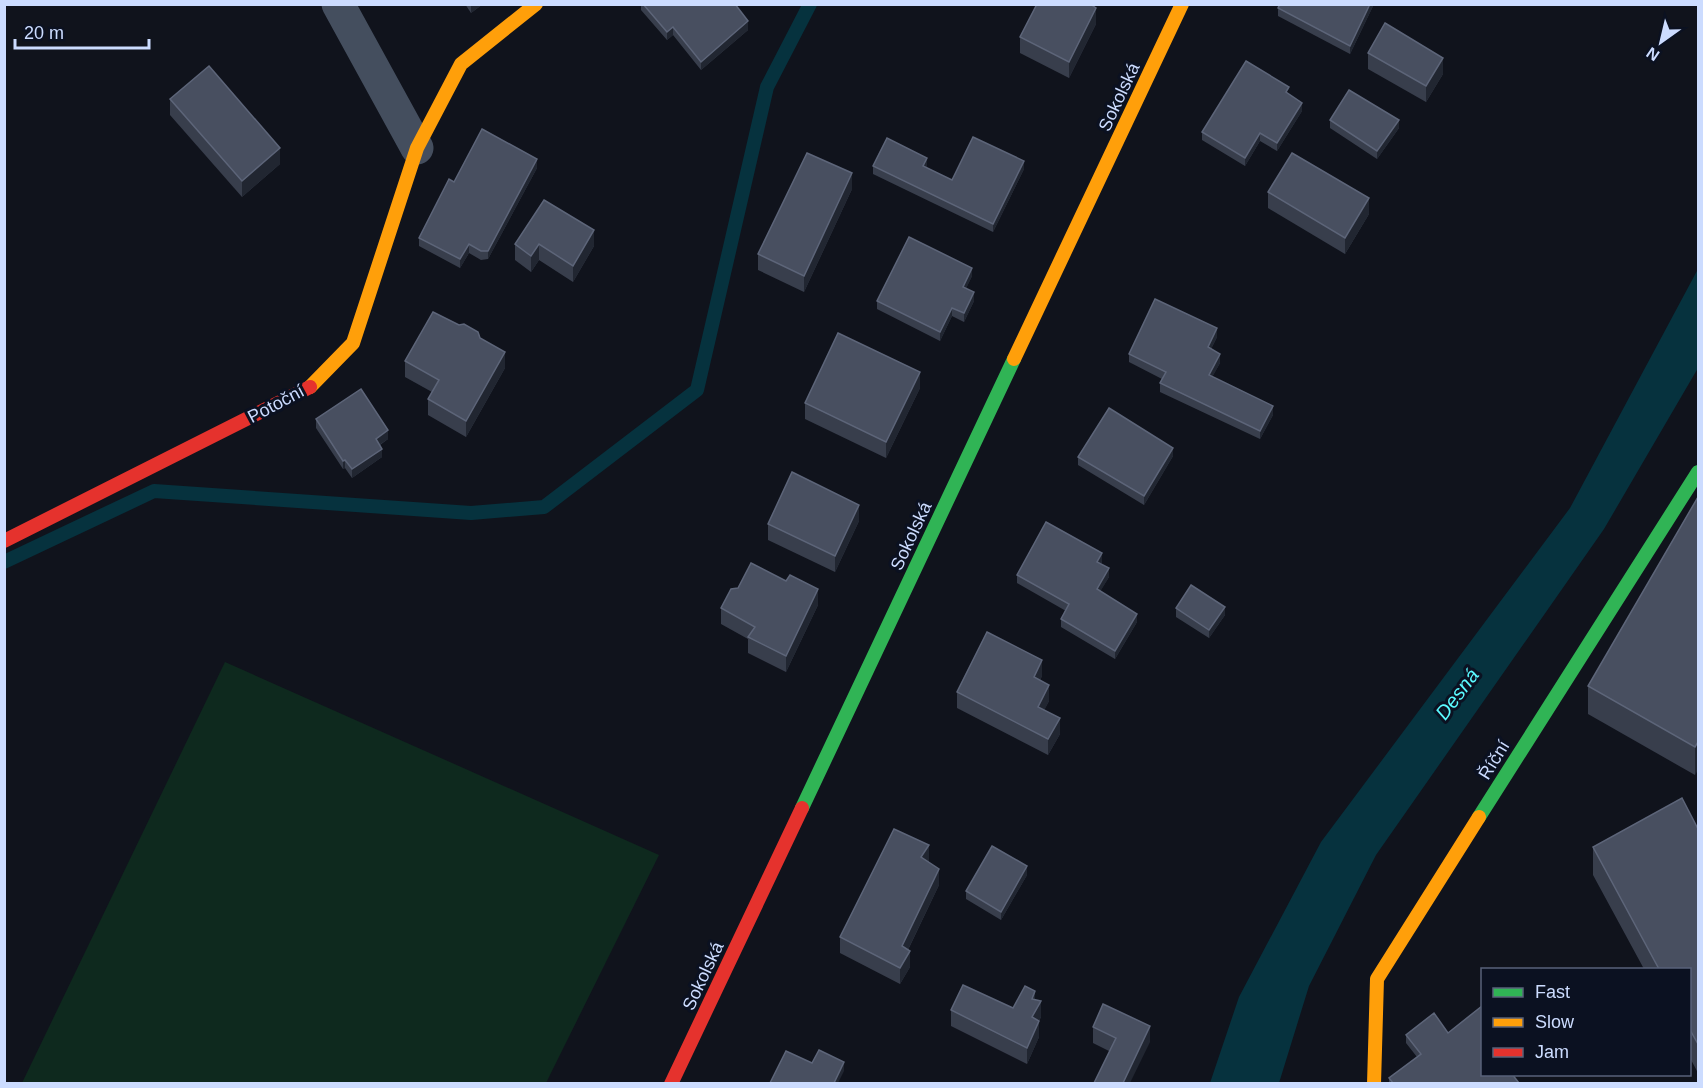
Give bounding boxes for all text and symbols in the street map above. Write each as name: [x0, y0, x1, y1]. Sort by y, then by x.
scale bar: [15, 12, 148, 50]
north arrow: [1631, 12, 1691, 72]
text: 20 m: [24, 23, 64, 43]
text: N: [1643, 44, 1662, 64]
street label: Sokolská: [1095, 59, 1144, 134]
street label: Potoční: [244, 381, 308, 427]
street label: Sokolská: [887, 498, 936, 573]
water label: Desná: [1431, 664, 1483, 724]
street label: Říční: [1474, 737, 1514, 783]
street label: Sokolská: [679, 938, 728, 1013]
legend: [1481, 968, 1691, 1076]
text: Fast: [1535, 982, 1570, 1002]
text: Slow: [1535, 1012, 1575, 1032]
text: Jam: [1535, 1042, 1569, 1062]

